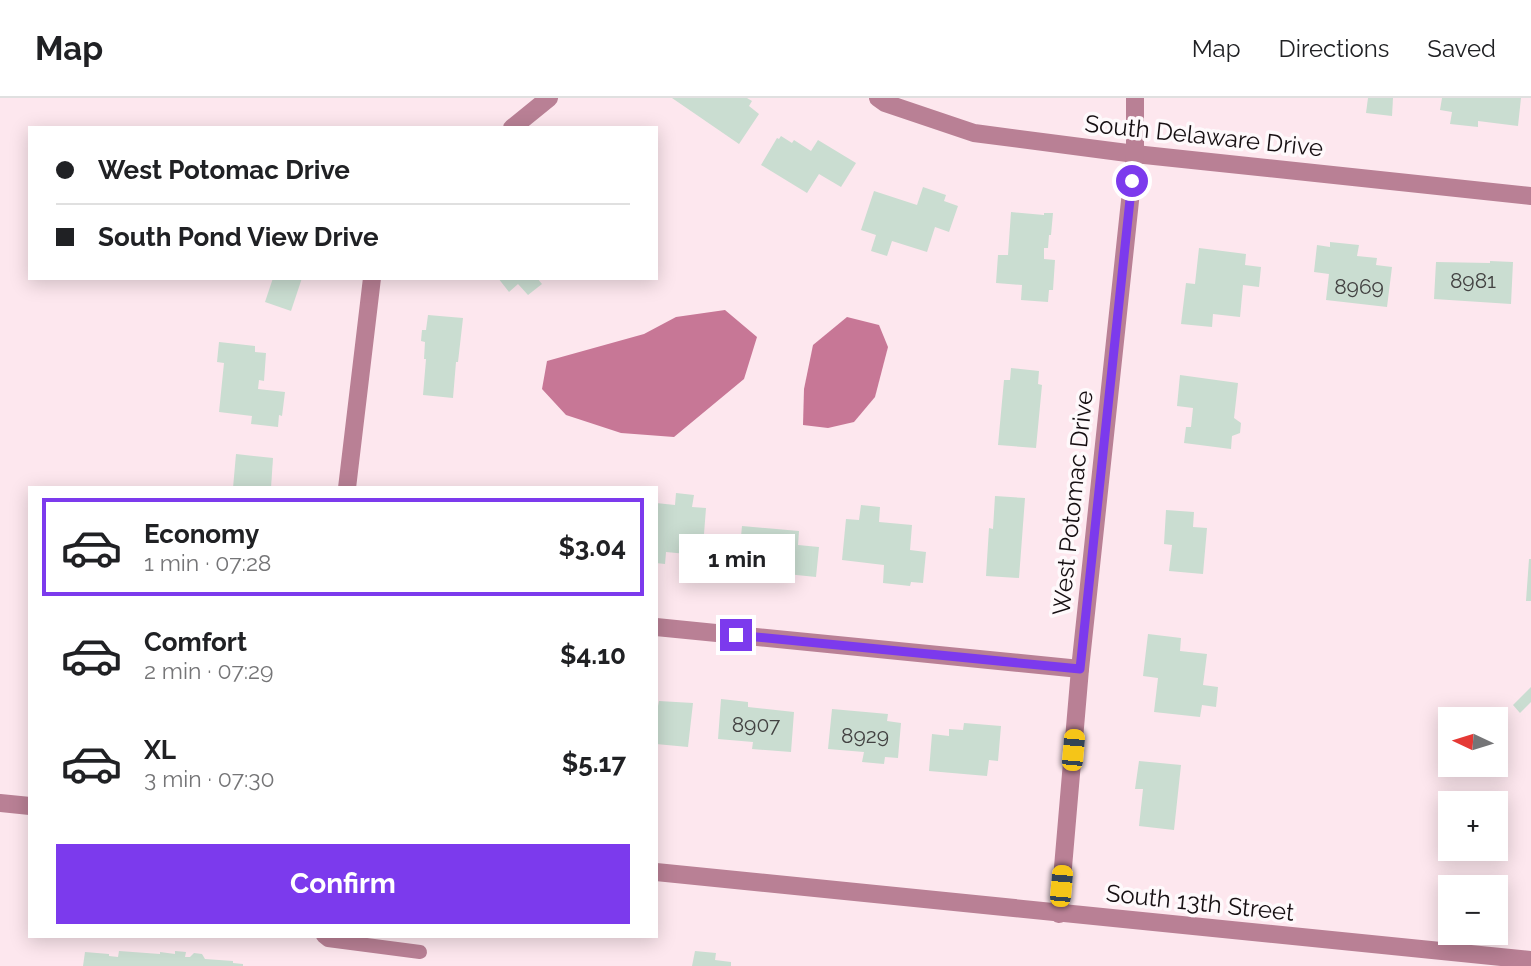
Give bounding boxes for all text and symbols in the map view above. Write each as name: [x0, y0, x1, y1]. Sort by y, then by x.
text: Map: [35, 29, 103, 68]
text: Map: [1192, 34, 1241, 63]
text: Directions: [1279, 34, 1389, 63]
text: Saved: [1427, 34, 1496, 63]
street label: South Delaware Drive: [1083, 109, 1325, 162]
text: West Potomac Drive: [98, 155, 350, 185]
route start: [1116, 165, 1148, 197]
text: South Pond View Drive: [98, 222, 379, 252]
house number: 8981: [1450, 268, 1496, 293]
house number: 8969: [1334, 274, 1384, 299]
street label: West Potomac Drive: [1046, 389, 1099, 617]
icon: car: [60, 516, 123, 579]
text: Economy: [144, 519, 259, 549]
text: $3.04: [558, 532, 626, 562]
callout: 1 min: [678, 533, 794, 582]
text: 1 min: [708, 545, 766, 572]
text: 1 min · 07:28: [144, 549, 272, 576]
route end: [720, 619, 752, 651]
icon: car: [60, 624, 123, 687]
text: Comfort: [144, 627, 247, 657]
text: $4.10: [560, 640, 626, 670]
text: 2 min · 07:29: [144, 657, 273, 684]
north arrow: [1438, 707, 1508, 777]
map controls: [1438, 707, 1508, 945]
house number: 8907: [732, 712, 781, 737]
house number: 8929: [841, 723, 889, 748]
car: [1061, 728, 1086, 772]
icon: car: [60, 732, 123, 795]
text: XL: [144, 735, 176, 765]
text: $5.17: [562, 748, 626, 778]
text: 3 min · 07:30: [144, 765, 275, 792]
button: +: [1438, 791, 1508, 861]
button: Confirm: [56, 844, 630, 924]
car: [1049, 864, 1074, 908]
button: −: [1438, 875, 1508, 945]
street label: South 13th Street: [1105, 878, 1296, 927]

